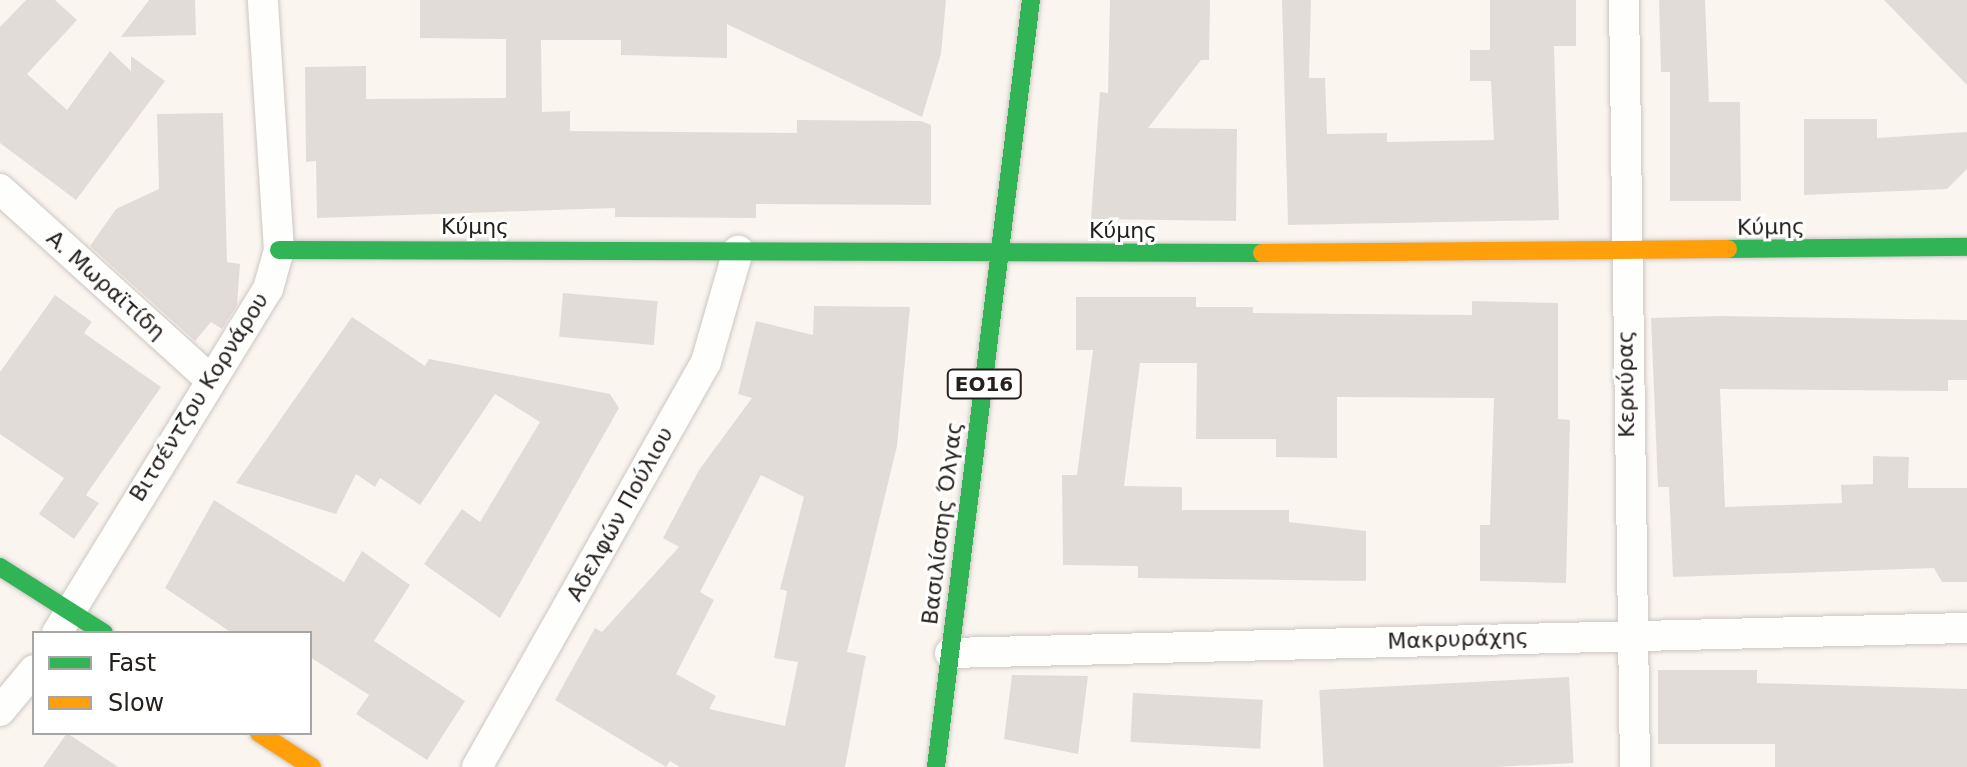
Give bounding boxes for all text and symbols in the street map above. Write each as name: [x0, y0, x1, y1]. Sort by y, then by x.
street label: Κύμης: [1737, 213, 1805, 241]
street label: Κύμης: [441, 214, 509, 240]
street label: Κύμης: [1089, 218, 1157, 244]
street label: Α. Μωραϊτίδη: [41, 225, 171, 345]
street label: Βιτσέντζου Κορνάρου: [124, 288, 274, 506]
street label: Κερκύρας: [1612, 330, 1640, 438]
road number: ΕΟ16: [946, 368, 1022, 400]
street label: Βασιλίσσης Όλγας: [916, 420, 968, 626]
street label: Αδελφών Πούλιου: [561, 422, 679, 606]
street label: Μακρυράχης: [1387, 623, 1529, 655]
legend: [32, 631, 312, 735]
text: Fast: [108, 649, 156, 677]
text: Slow: [108, 689, 164, 717]

